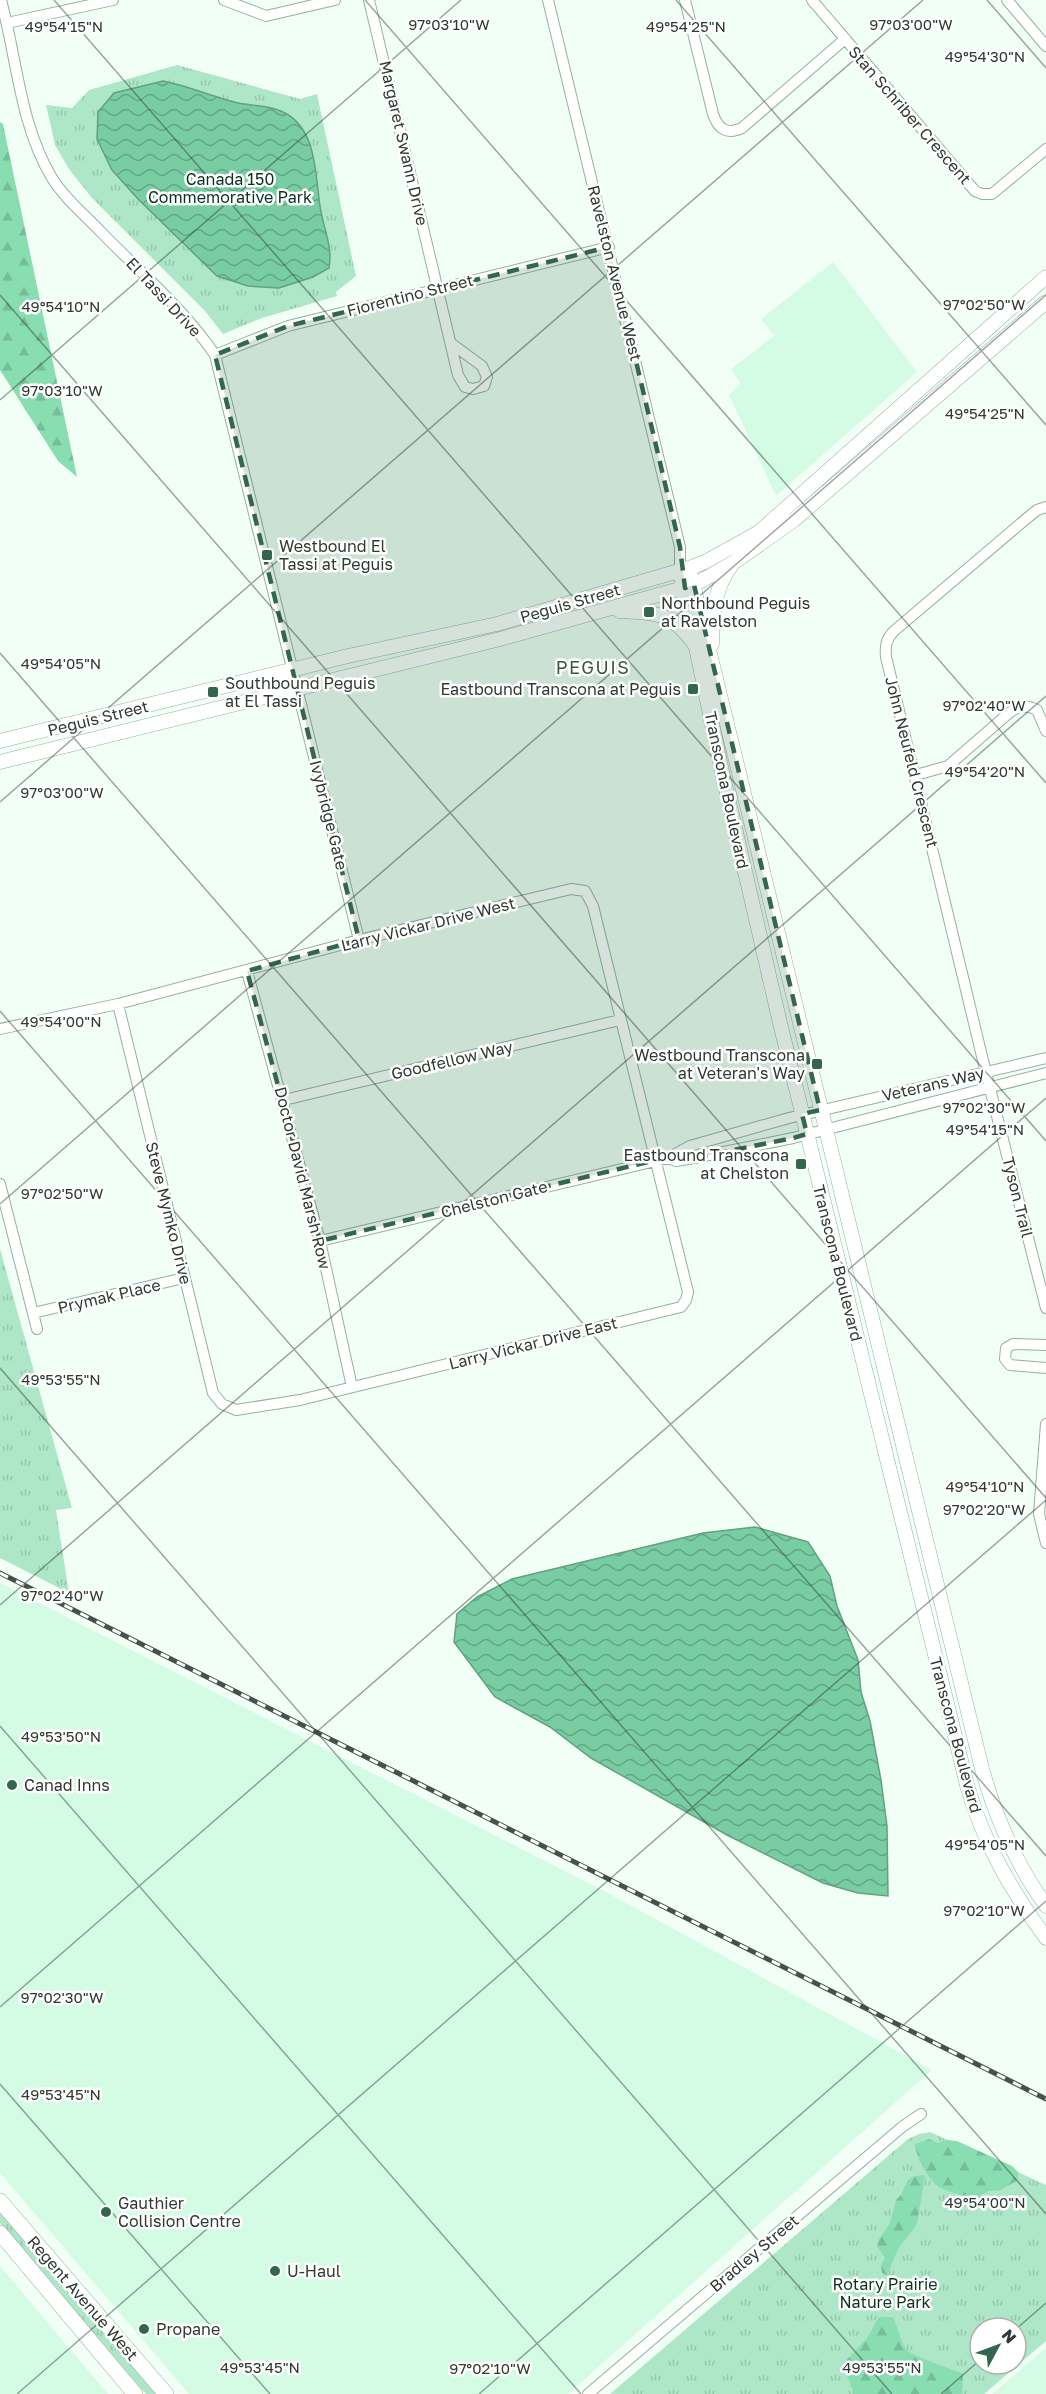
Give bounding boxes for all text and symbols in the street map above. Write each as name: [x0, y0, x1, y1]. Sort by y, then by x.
text: 97°03'10"W: [408, 15, 490, 33]
text: 97°03'00"W: [869, 15, 953, 33]
text: 49°54'15"N: [25, 17, 103, 35]
text: 49°54'25"N: [646, 17, 726, 35]
street label: Stan Schriber Crescent: [844, 42, 976, 188]
text: 49°54'30"N: [945, 47, 1025, 65]
street label: Margaret Swann Drive: [375, 59, 433, 227]
park label: Canada 150 Commemorative Park: [148, 169, 312, 207]
street label: Ravelston Avenue West: [584, 183, 646, 363]
street label: El Tassi Drive: [122, 253, 206, 341]
street label: Fiorentino Street: [345, 270, 475, 320]
text: 97°02'50"W: [943, 295, 1025, 313]
text: 49°54'10"N: [21, 297, 101, 315]
text: 97°03'10"W: [21, 381, 103, 399]
text: 49°54'25"N: [945, 404, 1025, 422]
place label: Westbound El Tassi at Peguis: [279, 536, 393, 574]
marker: Westbound El Tassi at Peguis: [260, 548, 274, 562]
street label: Peguis Street: [518, 579, 622, 627]
place label: Northbound Peguis at Ravelston: [661, 593, 810, 631]
marker: Northbound Peguis at Ravelston: [642, 605, 656, 619]
text: 49°54'05"N: [21, 654, 101, 672]
district label: PEGUIS: [556, 656, 630, 678]
place label: Southbound Peguis at El Tassi: [225, 673, 375, 711]
street label: John Neufeld Crescent: [881, 674, 943, 850]
place label: Eastbound Transcona at Peguis: [440, 679, 681, 699]
marker: Eastbound Transcona at Peguis: [686, 682, 700, 696]
marker: Southbound Peguis at El Tassi: [206, 685, 220, 699]
street label: Peguis Street: [45, 696, 151, 740]
text: 97°02'40"W: [942, 696, 1026, 714]
street label: Transcona Boulevard: [701, 709, 753, 871]
street label: Ivybridge Gate: [306, 758, 352, 872]
text: 49°54'20"N: [945, 762, 1025, 780]
text: 97°03'00"W: [20, 783, 104, 801]
street label: Larry Vickar Drive West: [339, 893, 517, 955]
text: 49°54'00"N: [20, 1012, 102, 1030]
street label: Goodfellow Way: [389, 1036, 515, 1084]
place label: Westbound Transcona at Veteran's Way: [634, 1045, 805, 1083]
marker: Westbound Transcona at Veteran's Way: [810, 1057, 824, 1071]
street label: Veterans Way: [880, 1062, 986, 1106]
street label: Doctor David Marsh Row: [271, 1085, 335, 1271]
text: 97°02'30"W: [943, 1098, 1025, 1116]
text: 49°54'15"N: [946, 1120, 1024, 1138]
street label: Steve Mymko Drive: [142, 1140, 196, 1286]
place label: Eastbound Transcona at Chelston: [624, 1145, 789, 1183]
street label: Tyson Trail: [998, 1155, 1038, 1239]
marker: Eastbound Transcona at Chelston: [794, 1157, 808, 1171]
street label: Chelston Gate: [439, 1176, 549, 1222]
street label: Transcona Boulevard: [809, 1183, 867, 1343]
text: 97°02'50"W: [21, 1184, 103, 1202]
street label: Prymak Place: [56, 1274, 162, 1318]
street label: Larry Vickar Drive East: [447, 1312, 619, 1374]
text: 49°53'55"N: [21, 1370, 101, 1388]
text: 49°54'10"N: [945, 1477, 1025, 1495]
text: 97°02'20"W: [943, 1500, 1025, 1518]
text: 97°02'40"W: [20, 1586, 104, 1604]
street label: Transcona Boulevard: [926, 1655, 986, 1815]
text: 49°53'50"N: [21, 1727, 101, 1745]
place label: Canad Inns: [24, 1775, 110, 1795]
marker: Canad Inns: [5, 1778, 19, 1792]
text: 49°54'05"N: [945, 1835, 1025, 1853]
text: 97°02'10"W: [943, 1901, 1025, 1919]
text: 97°02'30"W: [21, 1988, 103, 2006]
text: 49°53'45"N: [21, 2085, 101, 2103]
place label: Gauthier Collision Centre: [118, 2193, 241, 2231]
text: 49°54'00"N: [944, 2193, 1026, 2211]
marker: Gauthier Collision Centre: [99, 2205, 113, 2219]
street label: Bradley Street: [705, 2210, 803, 2296]
street label: Regent Avenue West: [23, 2232, 143, 2364]
place label: U-Haul: [287, 2261, 341, 2281]
marker: U-Haul: [268, 2264, 282, 2278]
park label: Rotary Prairie Nature Park: [832, 2274, 938, 2312]
north arrow: [968, 2316, 1028, 2376]
place label: Propane: [156, 2319, 220, 2339]
marker: Propane: [137, 2322, 151, 2336]
text: N: [998, 2325, 1021, 2347]
text: 49°53'45"N: [220, 2358, 300, 2376]
text: 49°53'55"N: [842, 2358, 922, 2376]
text: 97°02'10"W: [449, 2359, 531, 2377]

